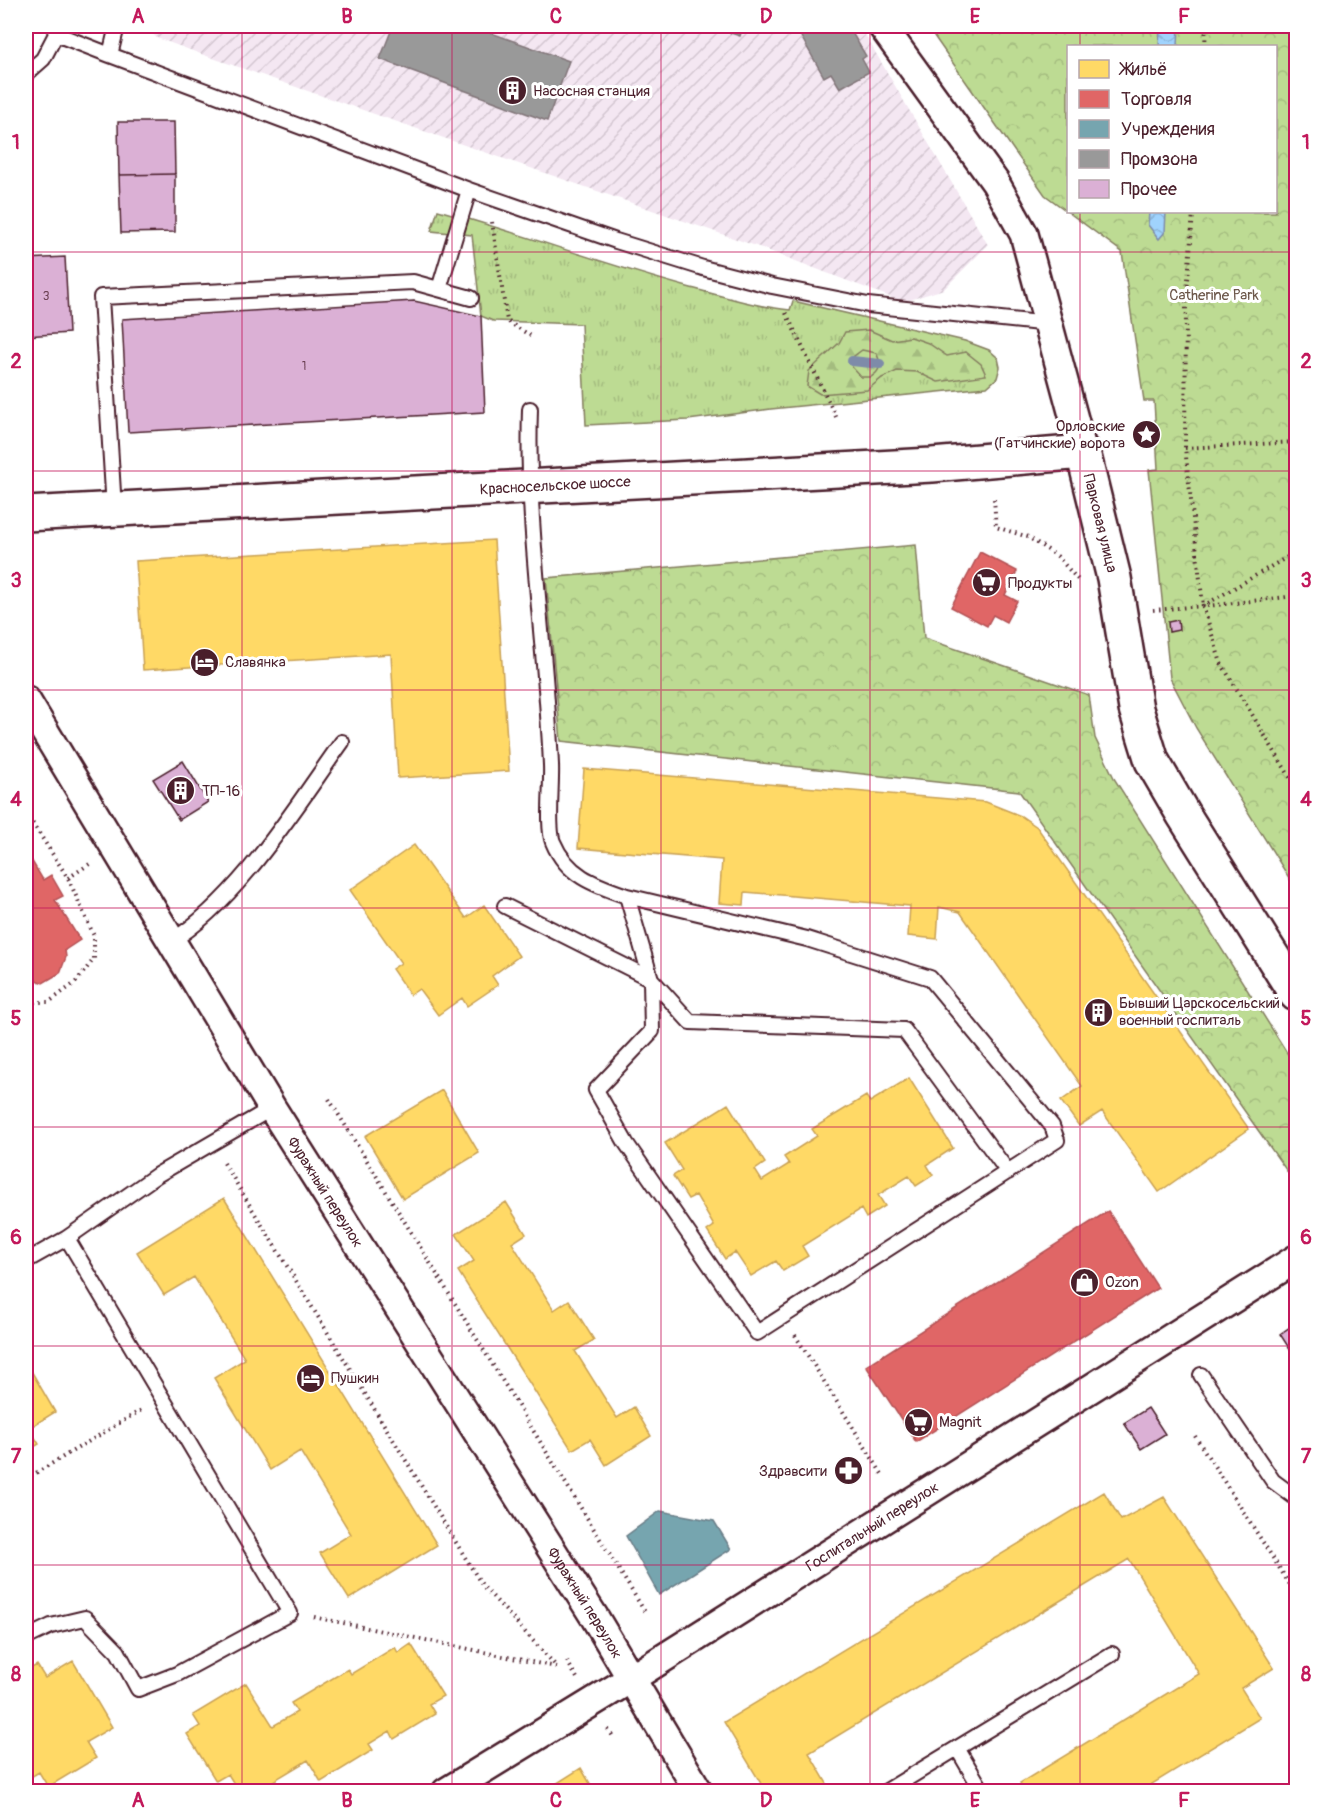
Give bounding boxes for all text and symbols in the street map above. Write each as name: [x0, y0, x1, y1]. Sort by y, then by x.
text: A: [132, 4, 145, 29]
text: B: [341, 4, 353, 29]
text: C: [550, 4, 562, 29]
text: D: [760, 4, 773, 29]
text: E: [970, 4, 981, 29]
text: F: [1178, 4, 1190, 29]
legend: [1067, 45, 1277, 213]
text: Жильё: [1118, 58, 1167, 81]
building icon: Насосная станция: [496, 75, 528, 107]
place label: Насосная станция: [533, 82, 650, 101]
text: Торговля: [1121, 88, 1192, 111]
text: Учреждения: [1121, 118, 1215, 141]
text: 1: [12, 130, 20, 155]
text: 1: [1302, 130, 1310, 155]
text: Промзона: [1121, 148, 1198, 171]
text: Прочее: [1121, 178, 1177, 201]
park label: Catherine Park: [1169, 286, 1260, 305]
house number: 3: [43, 289, 50, 304]
text: 2: [10, 349, 22, 374]
text: 2: [1300, 349, 1312, 374]
house number: 1: [302, 359, 306, 374]
place label: Орловские (Гатчинские) ворота: [994, 417, 1126, 453]
place icon: Орловские (Гатчинские) ворота: [1130, 419, 1162, 451]
street label: Красносельское шоссе: [479, 472, 632, 499]
street label: Парковая улица: [1079, 472, 1122, 574]
supermarket icon: Продукты: [971, 567, 1003, 599]
text: 3: [10, 568, 22, 593]
text: 3: [1300, 568, 1312, 593]
place label: Продукты: [1008, 574, 1072, 593]
hotel icon: Славянка: [188, 646, 220, 678]
place label: Славянка: [225, 653, 286, 672]
building icon: ТП-16: [165, 775, 197, 807]
place label: ТП-16: [202, 782, 240, 801]
text: 4: [10, 787, 22, 812]
text: 4: [1300, 787, 1312, 812]
place label: Бывший Царскосельский военный госпиталь: [1119, 994, 1280, 1030]
building icon: Бывший Царскосельский военный госпиталь: [1082, 996, 1114, 1028]
text: 5: [11, 1006, 22, 1031]
text: 5: [1301, 1006, 1312, 1031]
street label: Фуражный переулок: [283, 1133, 368, 1251]
text: 6: [10, 1225, 22, 1250]
text: 6: [1300, 1225, 1312, 1250]
shop icon: Ozon: [1068, 1266, 1100, 1298]
place label: Ozon: [1105, 1273, 1139, 1292]
hotel icon: Пушкин: [294, 1362, 326, 1394]
place label: Пушкин: [331, 1369, 379, 1388]
supermarket icon: Magnit: [902, 1406, 934, 1438]
place label: Magnit: [939, 1413, 982, 1432]
text: 7: [11, 1444, 22, 1469]
text: 7: [1301, 1444, 1312, 1469]
pharmacy icon: Здравсити: [832, 1455, 864, 1487]
place label: Здравсити: [759, 1462, 827, 1481]
street label: Госпитальный переулок: [802, 1477, 942, 1576]
street label: Фуражный переулок: [543, 1544, 627, 1662]
text: 8: [11, 1662, 21, 1687]
text: 8: [1301, 1662, 1311, 1687]
text: A: [132, 1788, 145, 1813]
text: B: [341, 1788, 353, 1813]
text: C: [550, 1788, 562, 1813]
text: D: [760, 1788, 773, 1813]
text: E: [970, 1788, 981, 1813]
text: F: [1178, 1788, 1190, 1813]

